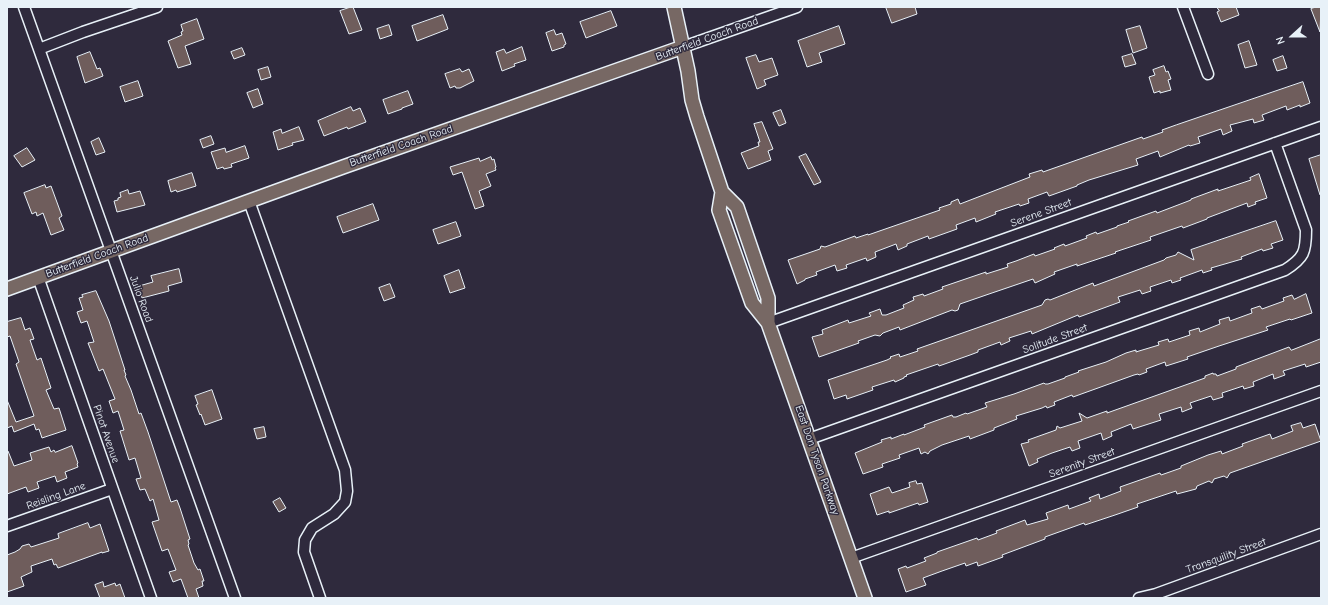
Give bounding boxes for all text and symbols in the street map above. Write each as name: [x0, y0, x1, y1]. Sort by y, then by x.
street label: Butterfield Coach Road: [654, 14, 760, 64]
north arrow: [1272, 16, 1312, 56]
text: N: [1273, 35, 1288, 46]
street label: Butterfield Coach Road: [348, 122, 454, 170]
street label: Serene Street: [1009, 196, 1073, 230]
street label: Butterfield Coach Road: [44, 231, 150, 281]
street label: Julio Road: [126, 274, 156, 324]
street label: Solitude Street: [1021, 321, 1089, 357]
street label: Pinot Avenue: [90, 403, 122, 465]
street label: East Don Tyson Parkway: [792, 403, 842, 517]
street label: Serenity Street: [1047, 445, 1117, 481]
street label: Reisling Lane: [25, 479, 87, 513]
street label: Transquility Street: [1184, 535, 1268, 577]

